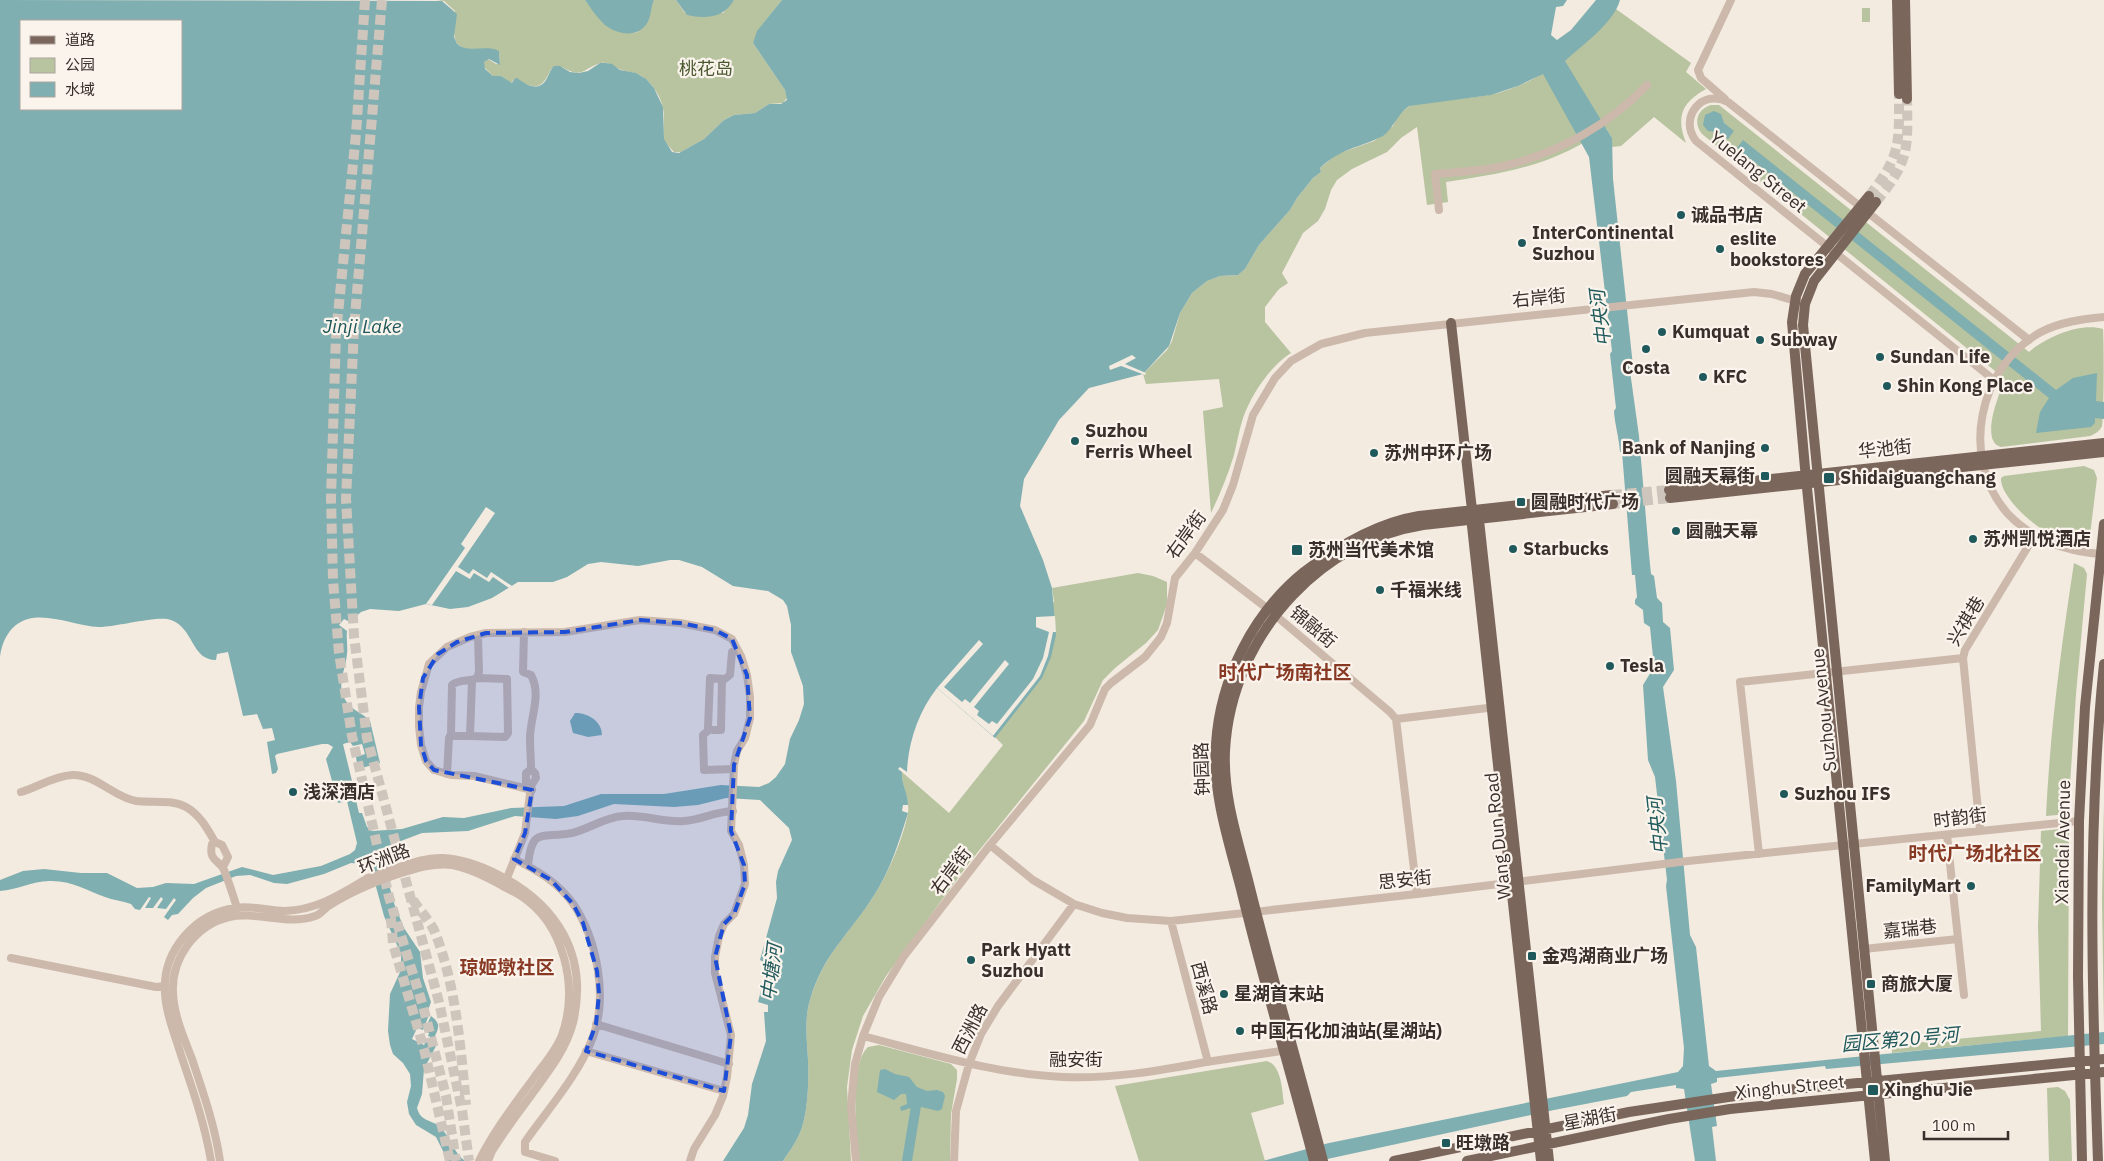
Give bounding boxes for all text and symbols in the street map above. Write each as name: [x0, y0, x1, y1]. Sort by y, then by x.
legend: [20, 20, 182, 110]
text: 道路: [65, 30, 95, 49]
text: 公园: [65, 55, 95, 74]
park label: 桃花岛: [679, 57, 733, 80]
text: 水域: [65, 80, 95, 99]
street label: Yuelang Street: [1705, 126, 1811, 218]
place label: 诚品书店: [1691, 203, 1763, 226]
marker: 诚品书店: [1675, 209, 1687, 221]
place label: InterContinental Suzhou: [1532, 221, 1674, 265]
place label: eslite bookstores: [1730, 227, 1824, 271]
marker: InterContinental Suzhou: [1516, 237, 1528, 249]
marker: eslite bookstores: [1714, 243, 1726, 255]
street label: 右岸街: [1511, 283, 1567, 312]
water label: 中央河: [1584, 284, 1615, 348]
water label: Jinji Lake: [323, 314, 402, 338]
place label: Kumquat: [1672, 320, 1750, 343]
marker: Kumquat: [1656, 326, 1668, 338]
place label: Subway: [1770, 328, 1838, 351]
marker: Subway: [1754, 334, 1766, 346]
marker: Costa: [1640, 343, 1652, 355]
place label: Sundan Life: [1890, 345, 1990, 368]
marker: Sundan Life: [1874, 351, 1886, 363]
place label: Costa: [1622, 356, 1670, 379]
place label: KFC: [1713, 365, 1748, 388]
marker: KFC: [1697, 371, 1709, 383]
place label: Shin Kong Place: [1897, 374, 2033, 397]
marker: Shin Kong Place: [1881, 380, 1893, 392]
place label: Suzhou Ferris Wheel: [1085, 419, 1193, 463]
street label: 华池街: [1857, 434, 1913, 463]
marker: Suzhou Ferris Wheel: [1069, 435, 1081, 447]
place label: Bank of Nanjing: [1622, 436, 1755, 459]
place label: 苏州中环广场: [1384, 441, 1492, 464]
marker: Bank of Nanjing: [1759, 442, 1771, 454]
marker: 苏州中环广场: [1368, 447, 1380, 459]
place label: 圆融天幕街: [1665, 464, 1755, 487]
place label: Shidaiguangchang: [1840, 466, 1996, 489]
marker: 圆融天幕街: [1759, 470, 1771, 482]
marker: Shidaiguangchang: [1822, 471, 1836, 485]
place label: 圆融时代广场: [1531, 490, 1639, 513]
marker: 圆融时代广场: [1515, 496, 1527, 508]
street label: 右岸街: [1160, 506, 1211, 563]
place label: 圆融天幕: [1686, 519, 1758, 542]
marker: 圆融天幕: [1670, 525, 1682, 537]
place label: 苏州凯悦酒店: [1983, 527, 2091, 550]
marker: 苏州凯悦酒店: [1967, 533, 1979, 545]
place label: Starbucks: [1523, 537, 1609, 560]
place label: 苏州当代美术馆: [1308, 538, 1434, 561]
marker: 苏州当代美术馆: [1290, 543, 1304, 557]
marker: Starbucks: [1507, 543, 1519, 555]
place label: 千福米线: [1390, 578, 1462, 601]
marker: 千福米线: [1374, 584, 1386, 596]
street label: 兴祺巷: [1942, 592, 1989, 650]
street label: 锦融街: [1285, 600, 1341, 653]
street label: Suzhou Avenue: [1806, 647, 1841, 773]
place label: Tesla: [1620, 654, 1664, 677]
district label: 时代广场南社区: [1218, 660, 1352, 684]
marker: Tesla: [1604, 660, 1616, 672]
street label: 钟园路: [1189, 742, 1214, 796]
street label: Wang Dun Road: [1479, 771, 1516, 901]
place label: 浅深酒店: [303, 780, 375, 803]
street label: Xiandai Avenue: [2050, 780, 2075, 904]
place label: Suzhou IFS: [1794, 782, 1891, 805]
marker: 浅深酒店: [287, 786, 299, 798]
marker: Suzhou IFS: [1778, 788, 1790, 800]
water label: 中央河: [1642, 792, 1672, 856]
street label: 时韵街: [1932, 803, 1988, 832]
street label: 环洲路: [354, 838, 413, 879]
district label: 时代广场北社区: [1908, 841, 2042, 865]
street label: 右岸街: [925, 842, 976, 899]
street label: 思安街: [1377, 865, 1433, 894]
place label: FamilyMart: [1866, 874, 1961, 897]
marker: FamilyMart: [1965, 880, 1977, 892]
street label: 嘉瑞巷: [1882, 914, 1938, 943]
water label: 中塘河: [756, 938, 787, 1002]
place label: Park Hyatt Suzhou: [981, 938, 1071, 982]
place label: 金鸡湖商业广场: [1542, 944, 1668, 967]
marker: 金鸡湖商业广场: [1526, 950, 1538, 962]
marker: Park Hyatt Suzhou: [965, 954, 977, 966]
district label: 琼姬墩社区: [459, 955, 555, 979]
street label: 西溪路: [1186, 959, 1223, 1017]
place label: 商旅大厦: [1881, 972, 1953, 995]
marker: 商旅大厦: [1865, 978, 1877, 990]
place label: 星湖首末站: [1234, 982, 1324, 1005]
marker: 星湖首末站: [1218, 988, 1230, 1000]
street label: 西洲路: [947, 999, 992, 1058]
place label: 中国石化加油站(星湖站): [1250, 1019, 1442, 1042]
water label: 园区第20号河: [1840, 1022, 1964, 1056]
marker: 中国石化加油站(星湖站): [1234, 1025, 1246, 1037]
street label: 融安街: [1049, 1048, 1103, 1071]
street label: Xinghu Street: [1734, 1069, 1846, 1104]
place label: Xinghu Jie: [1884, 1078, 1973, 1101]
marker: Xinghu Jie: [1866, 1083, 1880, 1097]
street label: 星湖街: [1561, 1102, 1619, 1135]
scale bar: [1924, 1108, 2008, 1140]
text: 100 m: [1932, 1116, 1976, 1135]
place label: 旺墩路: [1456, 1131, 1510, 1154]
marker: 旺墩路: [1440, 1137, 1452, 1149]

